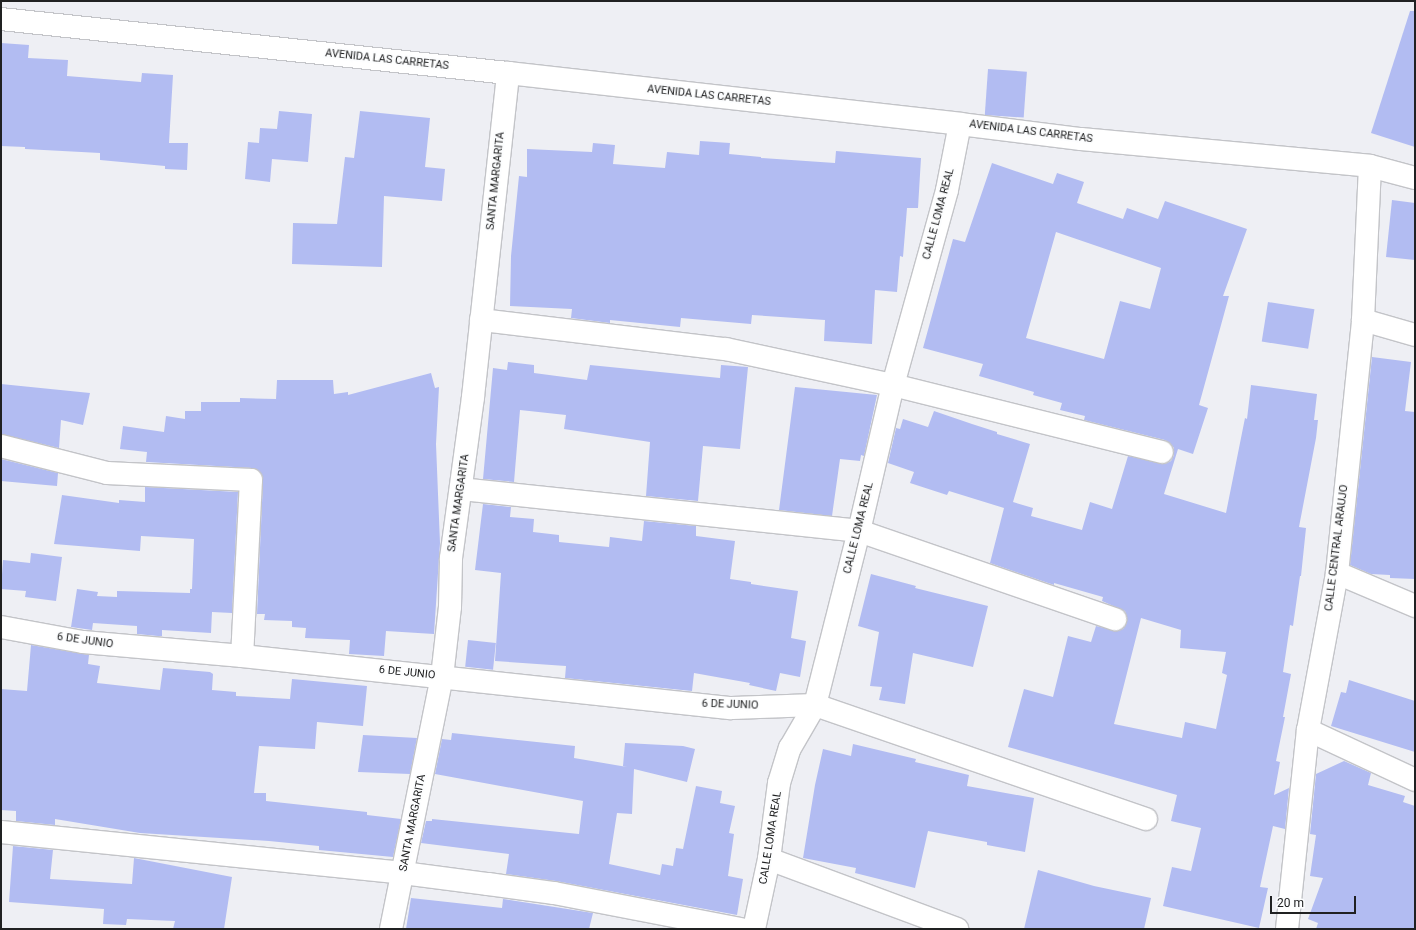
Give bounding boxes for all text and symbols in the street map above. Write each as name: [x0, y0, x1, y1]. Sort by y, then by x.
street label: AVENIDA LAS CARRETAS: [324, 47, 450, 73]
street label: AVENIDA LAS CARRETAS: [646, 83, 772, 109]
street label: AVENIDA LAS CARRETAS: [968, 118, 1094, 146]
street label: SANTA MARGARITA: [484, 131, 508, 231]
street label: CALLE LOMA REAL: [920, 167, 958, 261]
street label: SANTA MARGARITA: [446, 453, 472, 553]
street label: CALLE LOMA REAL: [841, 481, 877, 575]
street label: CALLE CENTRAL ARAUJO: [1323, 484, 1351, 612]
street label: 6 DE JUNIO: [56, 631, 114, 651]
street label: 6 DE JUNIO: [378, 663, 436, 683]
street label: 6 DE JUNIO: [701, 697, 759, 713]
street label: SANTA MARGARITA: [397, 773, 429, 873]
street label: CALLE LOMA REAL: [757, 791, 785, 885]
scale bar: [1272, 888, 1358, 914]
text: 20 m: [1277, 896, 1304, 910]

